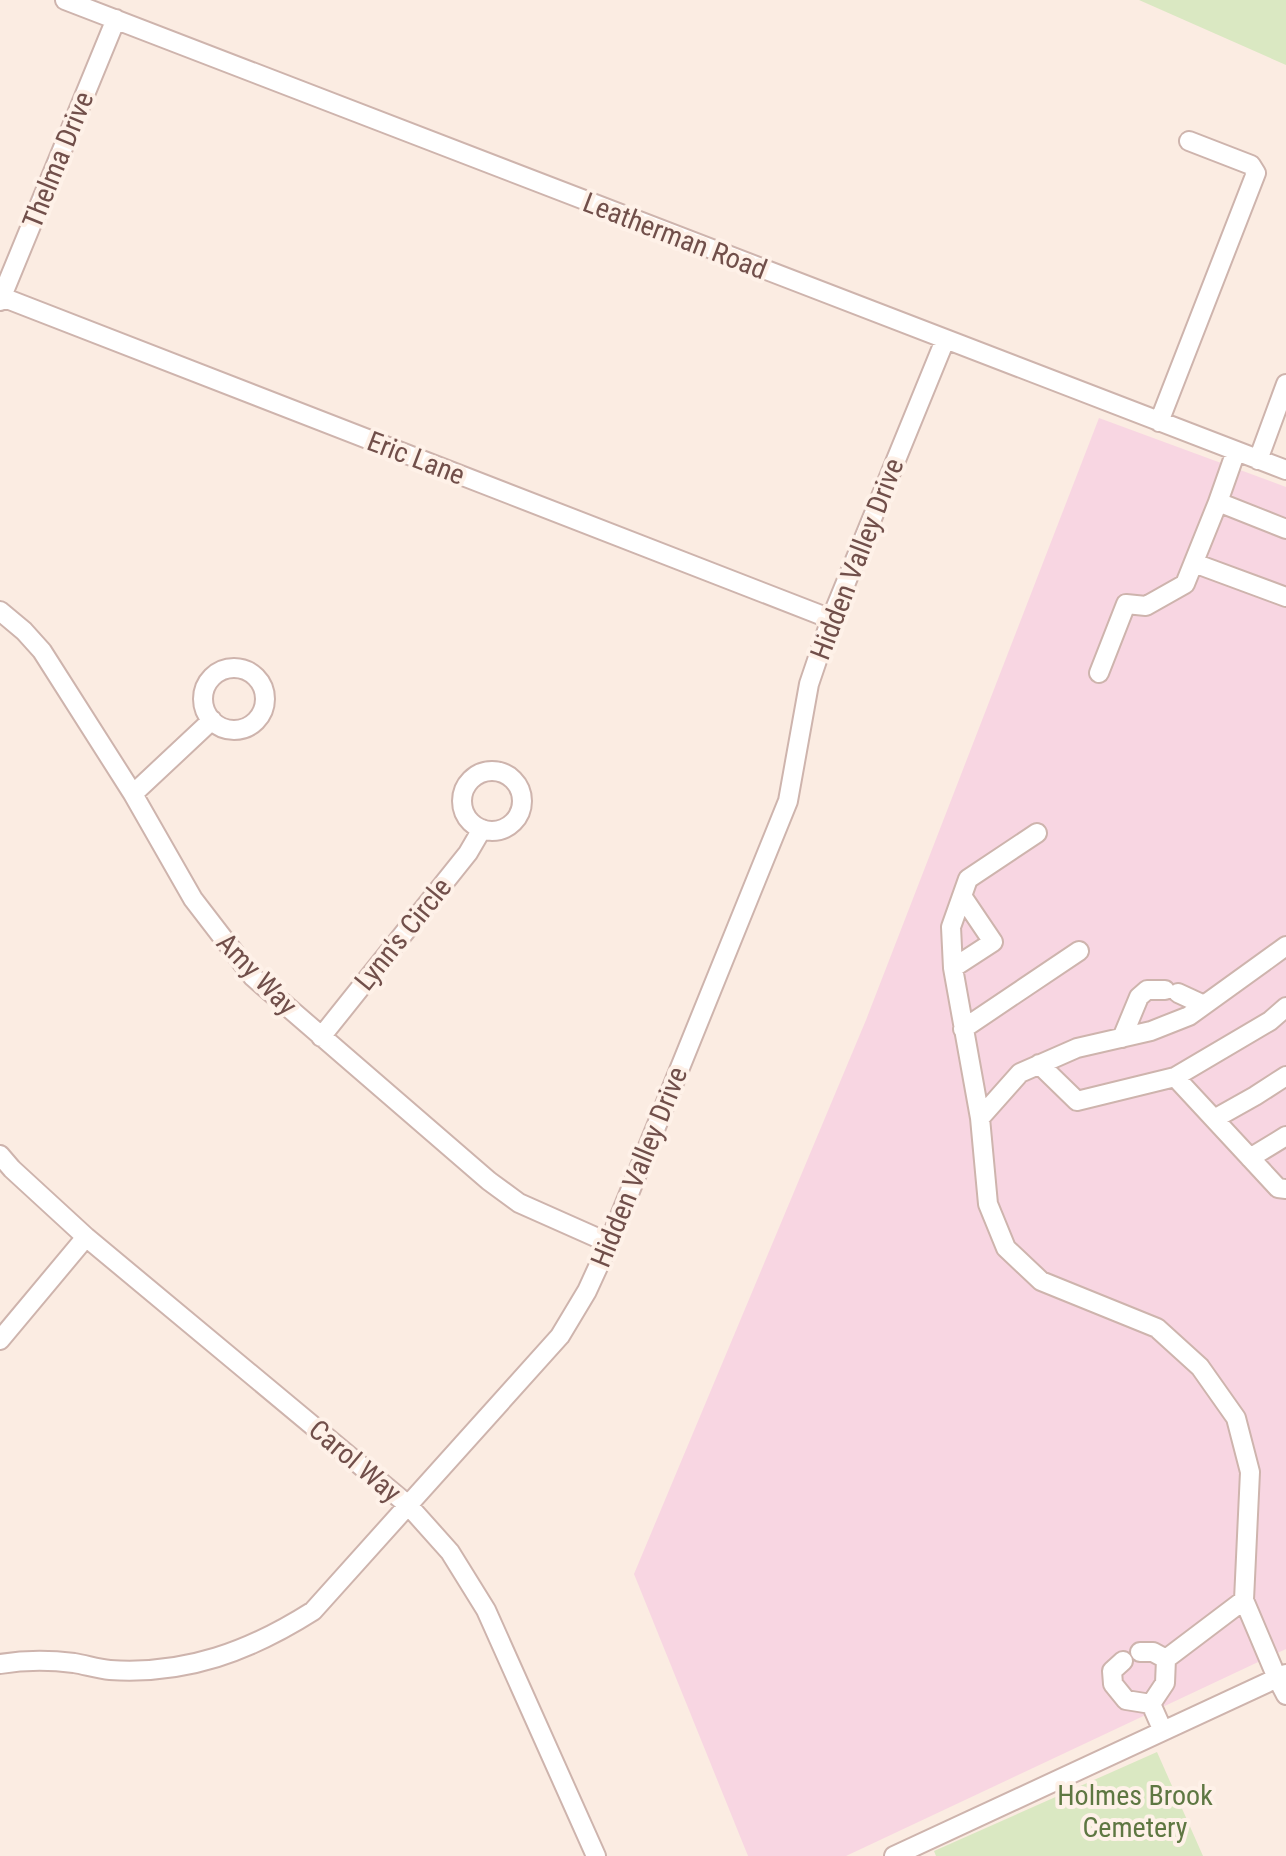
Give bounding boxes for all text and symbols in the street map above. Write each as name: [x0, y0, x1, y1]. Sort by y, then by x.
street label: Thelma Drive: [16, 87, 100, 233]
street label: Leatherman Road: [579, 186, 771, 286]
street label: Eric Lane: [363, 424, 469, 492]
street label: Hidden Valley Drive: [803, 454, 911, 664]
street label: Lynn's Circle: [348, 871, 458, 997]
street label: Amy Way: [210, 926, 304, 1022]
street label: Hidden Valley Drive: [584, 1062, 694, 1272]
street label: Carol Way: [302, 1413, 408, 1509]
park label: Holmes Brook Cemetery: [1057, 1779, 1213, 1844]

